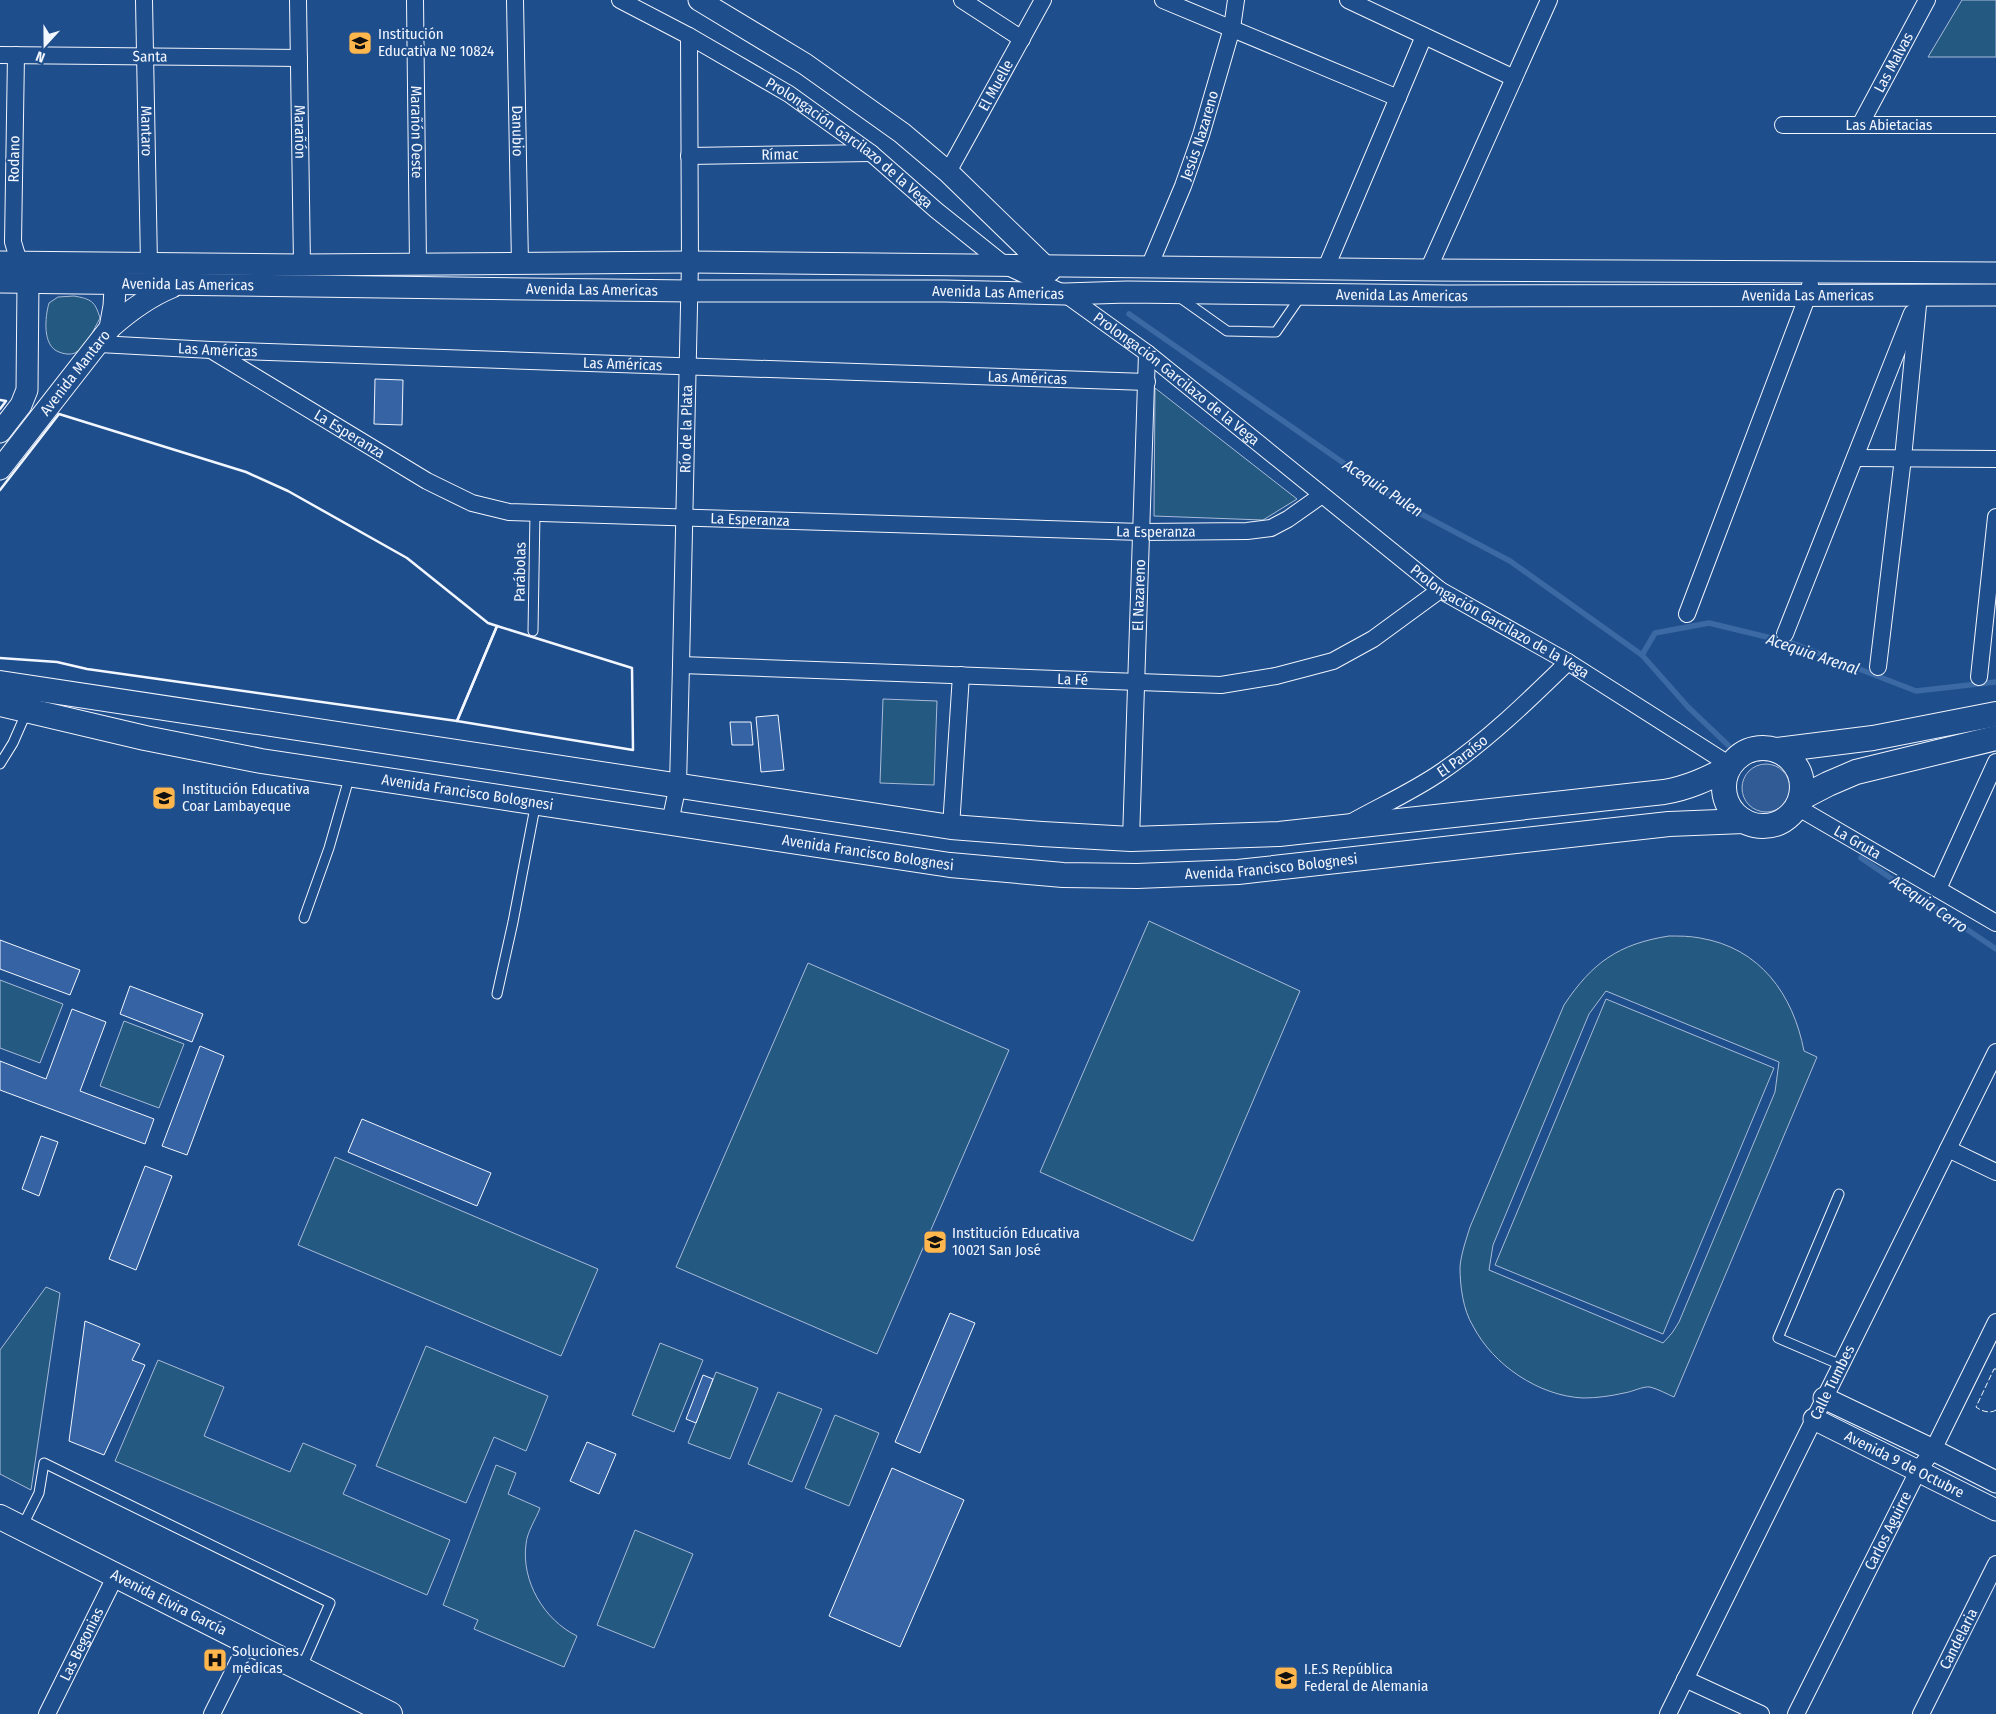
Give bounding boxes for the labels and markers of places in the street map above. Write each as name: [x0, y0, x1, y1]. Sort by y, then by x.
place label: Institución Educativa Nº 10824: [378, 25, 494, 60]
school or university icon: Institución Educativa Nº 10824: [347, 30, 373, 56]
place label: Institución Educativa Coar Lambayeque: [182, 780, 310, 815]
school or university icon: Institución Educativa Coar Lambayeque: [151, 785, 177, 811]
place label: Institución Educativa 10021 San José: [952, 1224, 1080, 1259]
school or university icon: Institución Educativa 10021 San José: [922, 1229, 948, 1255]
place label: Soluciones médicas: [232, 1642, 299, 1677]
hospital icon: Soluciones médicas: [202, 1647, 228, 1673]
place label: I.E.S República Federal de Alemania: [1304, 1660, 1428, 1695]
school or university icon: I.E.S República Federal de Alemania: [1273, 1665, 1299, 1691]

